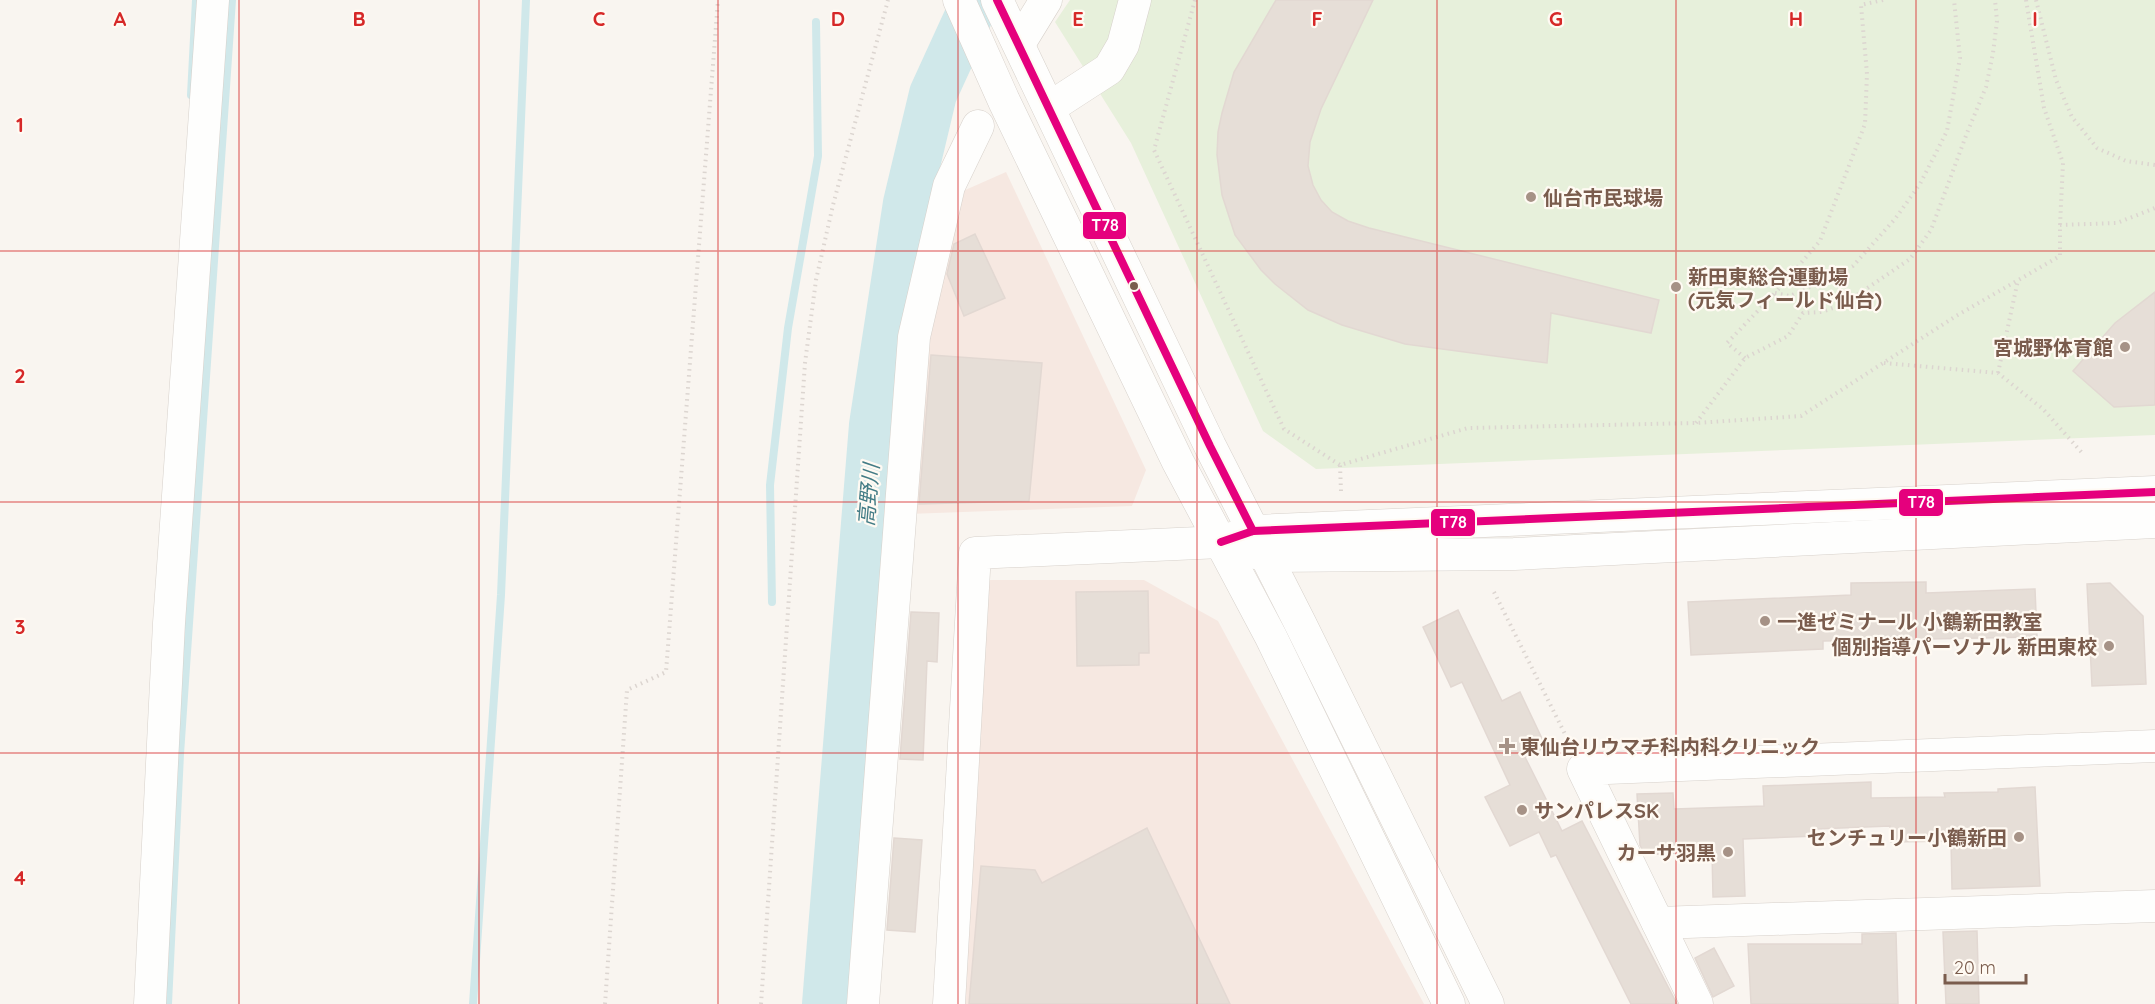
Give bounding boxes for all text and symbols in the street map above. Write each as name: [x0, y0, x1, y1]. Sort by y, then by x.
text: A: [114, 6, 127, 31]
text: B: [352, 6, 366, 31]
text: C: [593, 6, 606, 31]
text: D: [831, 6, 845, 31]
text: E: [1072, 6, 1084, 31]
text: F: [1311, 6, 1323, 31]
text: G: [1549, 6, 1563, 31]
text: H: [1789, 6, 1803, 31]
text: I: [2032, 6, 2038, 31]
text: 1: [16, 112, 24, 137]
place label: 仙台市民球場: [1543, 185, 1663, 210]
marker: 仙台市民球場: [1524, 190, 1538, 204]
line badge: T78: [1082, 211, 1127, 240]
text: T78: [1091, 215, 1119, 235]
place label: 新田東総合運動場 (元気フィールド仙台): [1688, 264, 1882, 312]
unlabelled marker: [1128, 280, 1140, 292]
marker: 新田東総合運動場 (元気フィールド仙台): [1669, 280, 1683, 294]
place label: 宮城野体育館: [1993, 335, 2113, 360]
marker: 宮城野体育館: [2118, 340, 2132, 354]
text: 2: [14, 363, 26, 388]
water label: 高野川: [852, 460, 884, 528]
line badge: T78: [1898, 488, 1944, 517]
text: T78: [1907, 492, 1935, 512]
line badge: T78: [1430, 508, 1476, 537]
text: T78: [1439, 512, 1467, 532]
place label: 一進ゼミナール 小鶴新田教室: [1777, 609, 2043, 634]
text: 3: [15, 614, 25, 639]
marker: 一進ゼミナール 小鶴新田教室: [1758, 614, 1772, 628]
place label: 個別指導パーソナル 新田東校: [1831, 634, 2097, 659]
marker: 個別指導パーソナル 新田東校: [2102, 639, 2116, 653]
place label: 東仙台リウマチ科内科クリニック: [1520, 734, 1820, 759]
marker: 東仙台リウマチ科内科クリニック: [1498, 737, 1516, 755]
place label: サンパレスSK: [1534, 798, 1659, 823]
marker: サンパレスSK: [1515, 803, 1529, 817]
place label: センチュリー小鶴新田: [1807, 825, 2007, 850]
marker: センチュリー小鶴新田: [2012, 830, 2026, 844]
place label: カーサ羽黒: [1616, 840, 1716, 865]
marker: カーサ羽黒: [1721, 845, 1735, 859]
text: 4: [14, 865, 26, 890]
scale bar: [1945, 947, 2026, 985]
text: 20 m: [1954, 956, 1996, 979]

